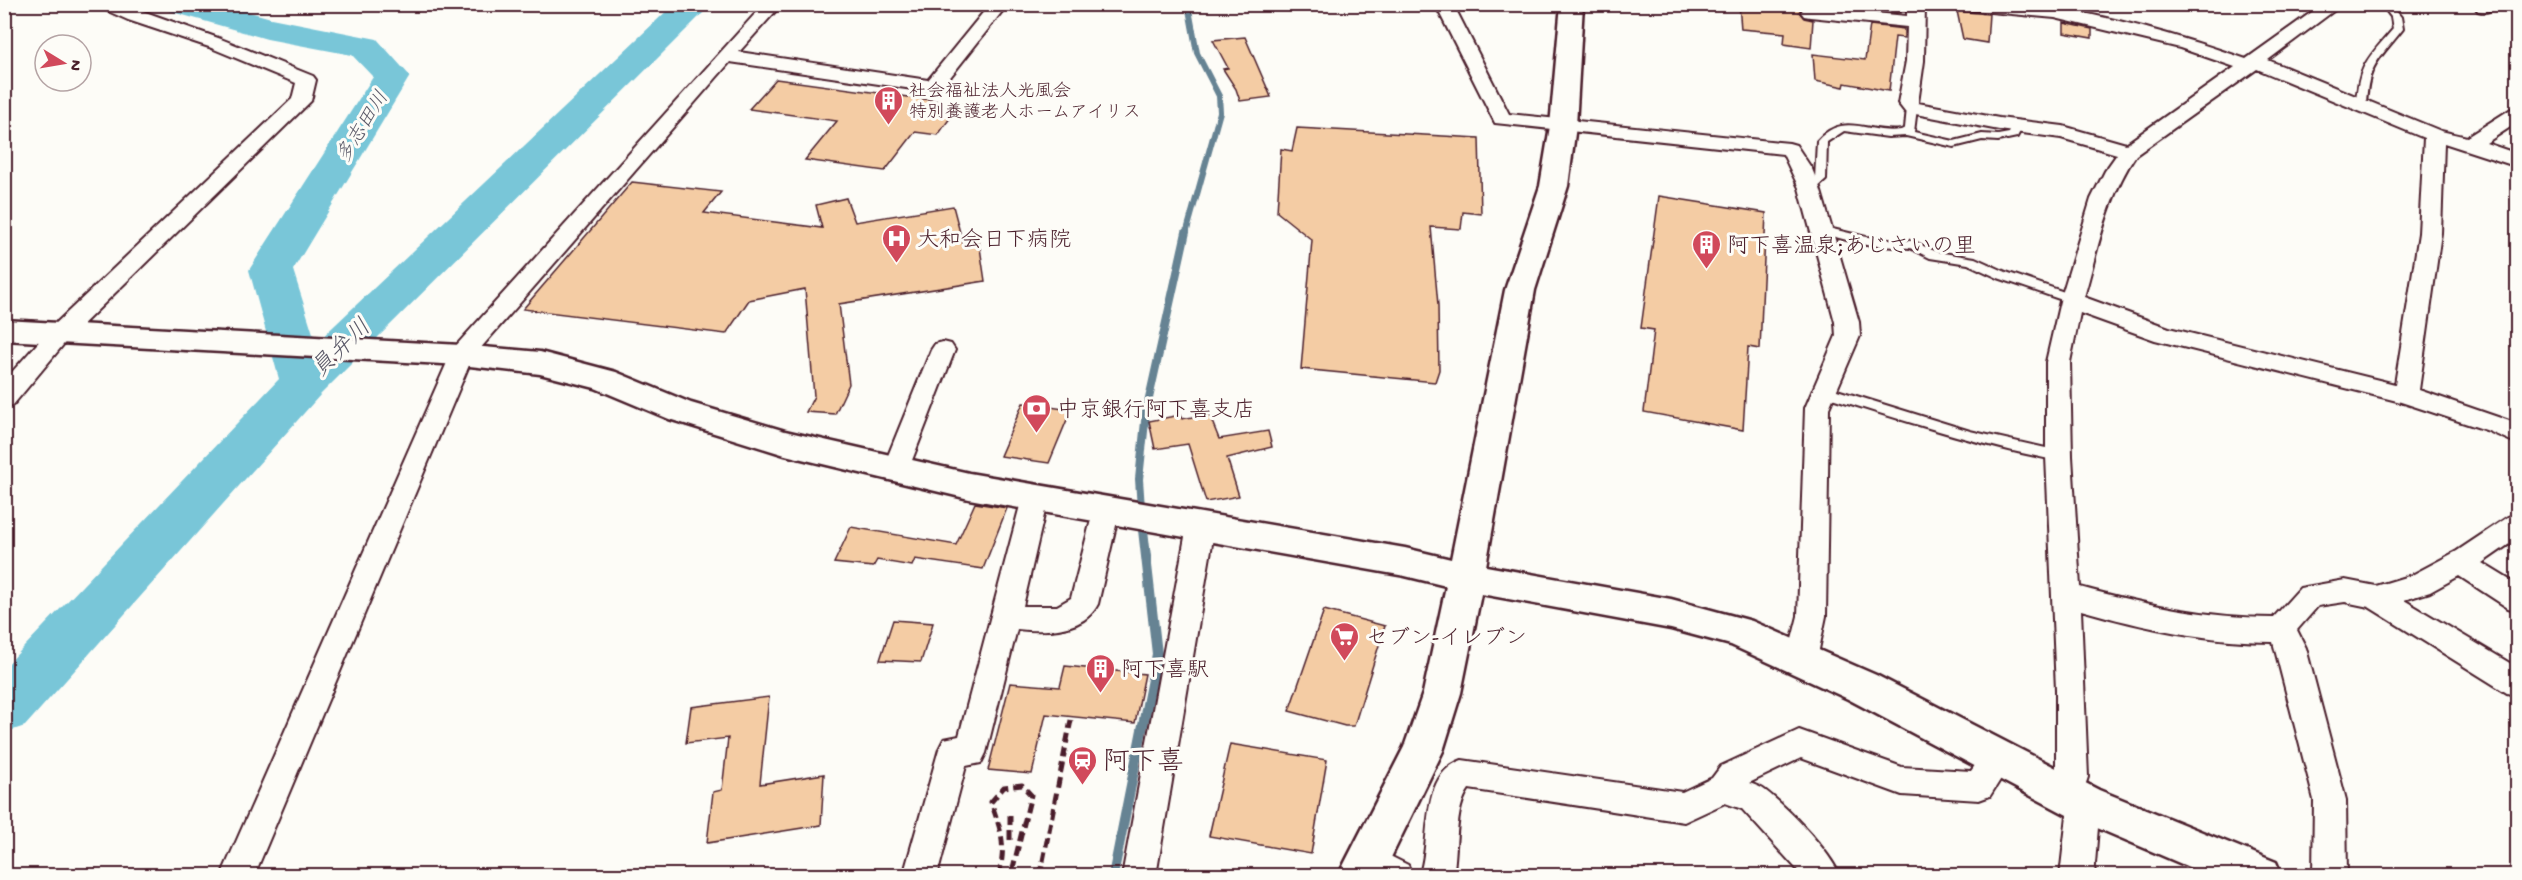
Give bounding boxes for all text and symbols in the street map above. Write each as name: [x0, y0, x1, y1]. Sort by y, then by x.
north arrow: [33, 33, 93, 93]
text: N: [64, 58, 85, 73]
place label: 社会福祉法人光風会 特別養護老人ホームアイリス: [909, 81, 1141, 124]
building icon: 社会福祉法人光風会 特別養護老人ホームアイリス: [872, 84, 904, 126]
water label: 多志田川: [331, 87, 395, 168]
hospital icon: 大和会日下病院: [880, 222, 912, 264]
place label: 大和会日下病院: [917, 228, 1071, 255]
building icon: 阿下喜温泉;あじさいの里: [1690, 228, 1722, 270]
place label: 阿下喜温泉;あじさいの里: [1727, 234, 1976, 261]
water label: 員弁川: [306, 313, 378, 385]
bank icon: 中京銀行阿下喜支店: [1020, 392, 1052, 434]
place label: 中京銀行阿下喜支店: [1057, 397, 1255, 425]
supermarket icon: セブン-イレブン: [1329, 620, 1361, 662]
place label: セブン-イレブン: [1366, 626, 1527, 653]
building icon: 阿下喜駅: [1084, 652, 1116, 694]
place label: 阿下喜駅: [1121, 658, 1209, 685]
station icon: 阿下喜: [1066, 744, 1098, 786]
place label: 阿下喜: [1103, 746, 1184, 780]

